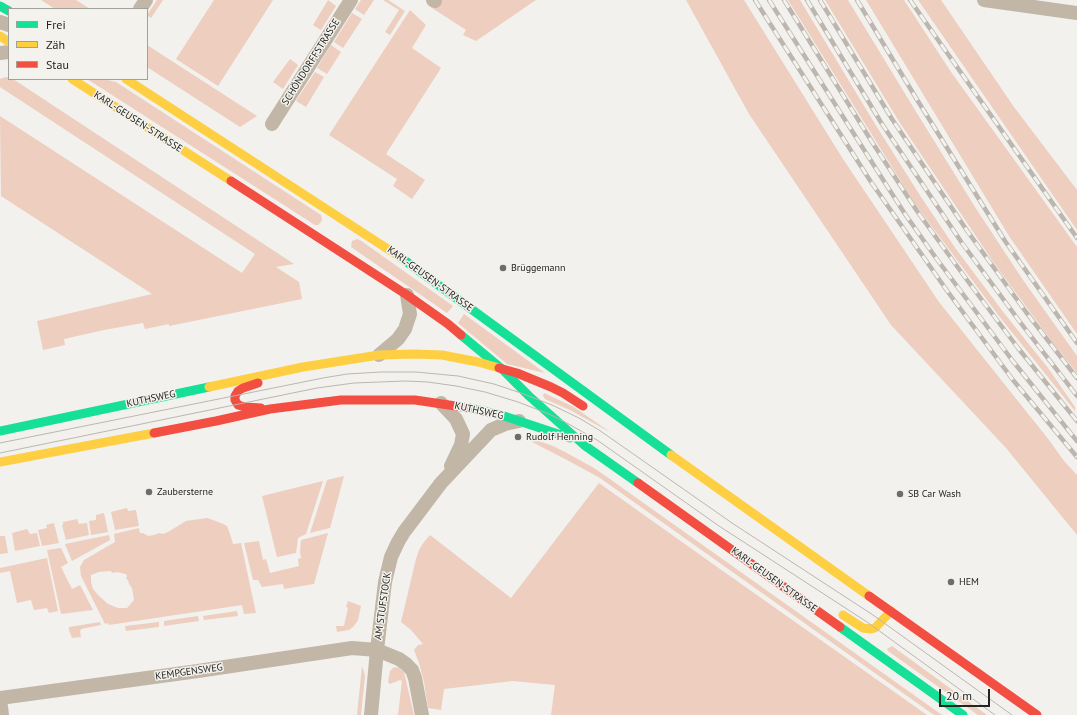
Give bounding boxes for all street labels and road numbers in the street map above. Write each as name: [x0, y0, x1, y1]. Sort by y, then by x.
street label: SCHÖNDORFFSTRASSE: [280, 17, 342, 107]
street label: KARL-GEUSEN-STRASSE: [92, 89, 184, 155]
street label: KARL-GEUSEN-STRASSE: [385, 244, 475, 314]
street label: KUTHSWEG: [125, 388, 177, 410]
street label: KUTHSWEG: [453, 400, 505, 422]
street label: KARL-GEUSEN-STRASSE: [729, 545, 819, 615]
street label: AM STUFSTOCK: [372, 571, 394, 641]
street label: KEMPGENSWEG: [154, 661, 224, 683]

